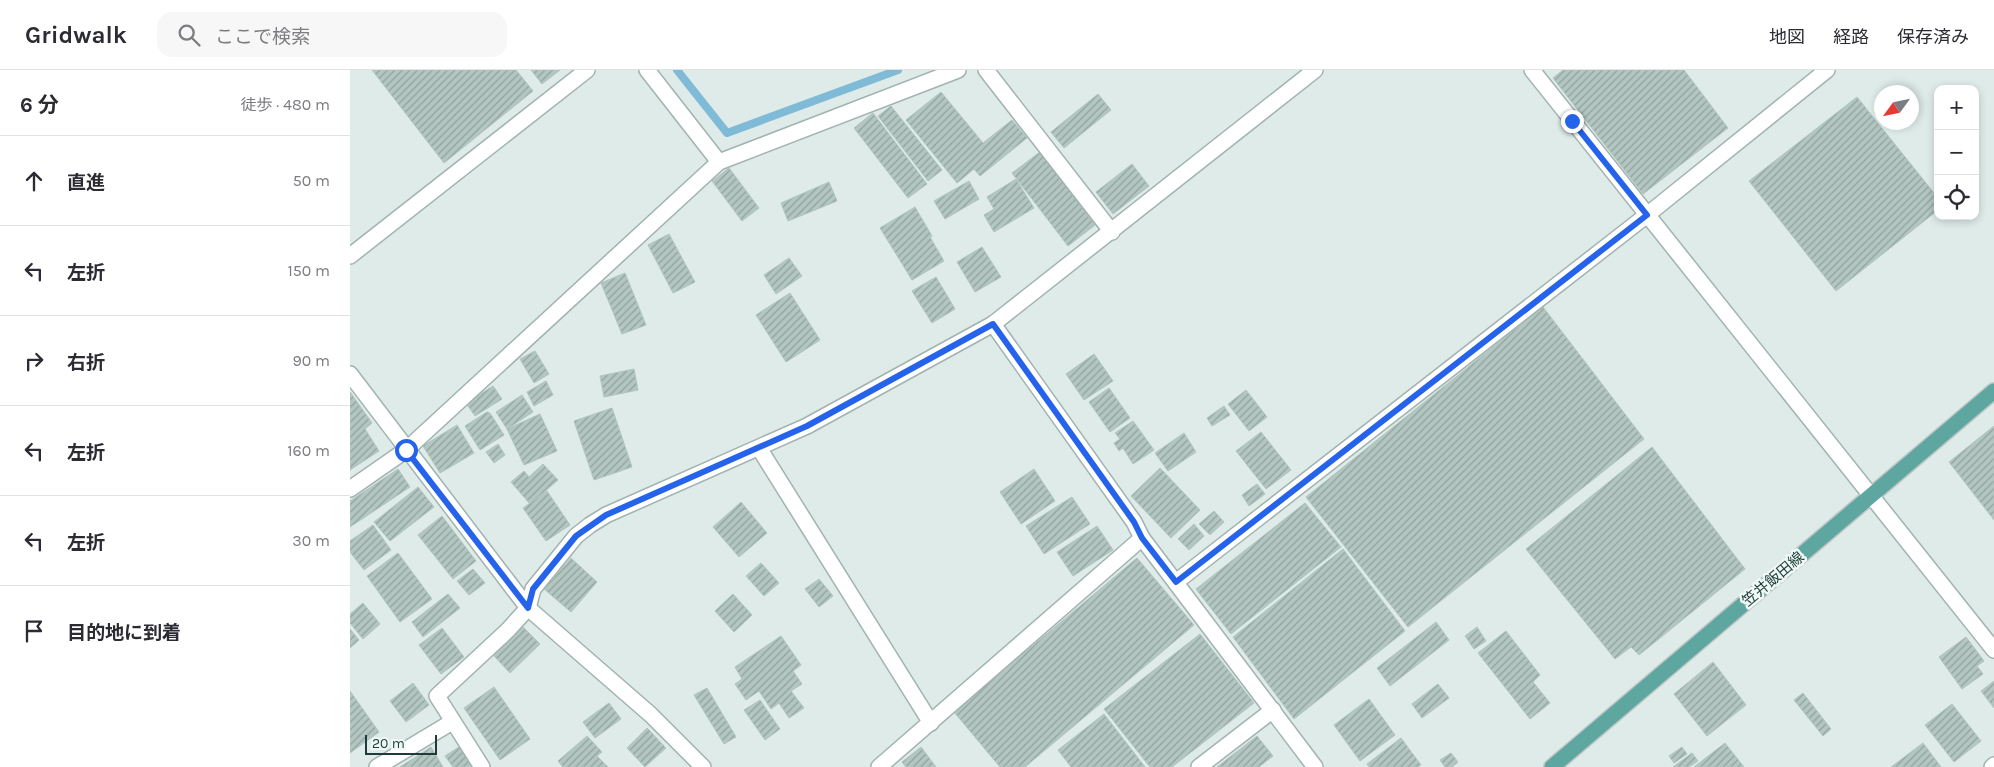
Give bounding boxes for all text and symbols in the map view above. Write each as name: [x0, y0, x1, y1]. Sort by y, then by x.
search box: [157, 12, 507, 57]
text: Gridwalk: [25, 21, 127, 49]
icon: search: [175, 21, 203, 49]
text: ここで検索: [215, 26, 310, 48]
text: 地図: [1769, 26, 1805, 48]
text: 経路: [1833, 26, 1869, 48]
text: 保存済み: [1897, 26, 1969, 48]
north arrow: [1874, 85, 1919, 130]
map controls: [1934, 85, 1979, 220]
button: +: [1934, 85, 1979, 130]
text: 6 分: [20, 93, 59, 117]
text: 徒歩 · 480 m: [241, 95, 330, 114]
route end: [1561, 110, 1584, 133]
button: −: [1934, 130, 1979, 175]
icon: ahead: [20, 167, 48, 195]
text: 50 m: [293, 171, 330, 190]
text: 直進: [67, 172, 105, 194]
button: locate: [1934, 175, 1979, 220]
icon: left: [20, 257, 48, 285]
text: 150 m: [287, 261, 330, 280]
text: 左折: [67, 262, 105, 284]
icon: right: [20, 347, 48, 375]
text: 90 m: [292, 351, 330, 370]
text: 右折: [67, 352, 105, 374]
icon: left: [20, 437, 48, 465]
route start: [395, 439, 418, 462]
text: 160 m: [287, 441, 330, 460]
text: 左折: [67, 442, 105, 464]
icon: left: [20, 527, 48, 555]
text: 30 m: [292, 531, 330, 550]
text: 左折: [67, 532, 105, 554]
street label: 笠井飯田線: [1738, 548, 1808, 610]
icon: arrive: [20, 617, 48, 645]
text: 目的地に到着: [67, 622, 181, 644]
scale bar: [365, 732, 438, 755]
text: 20 m: [372, 735, 405, 752]

